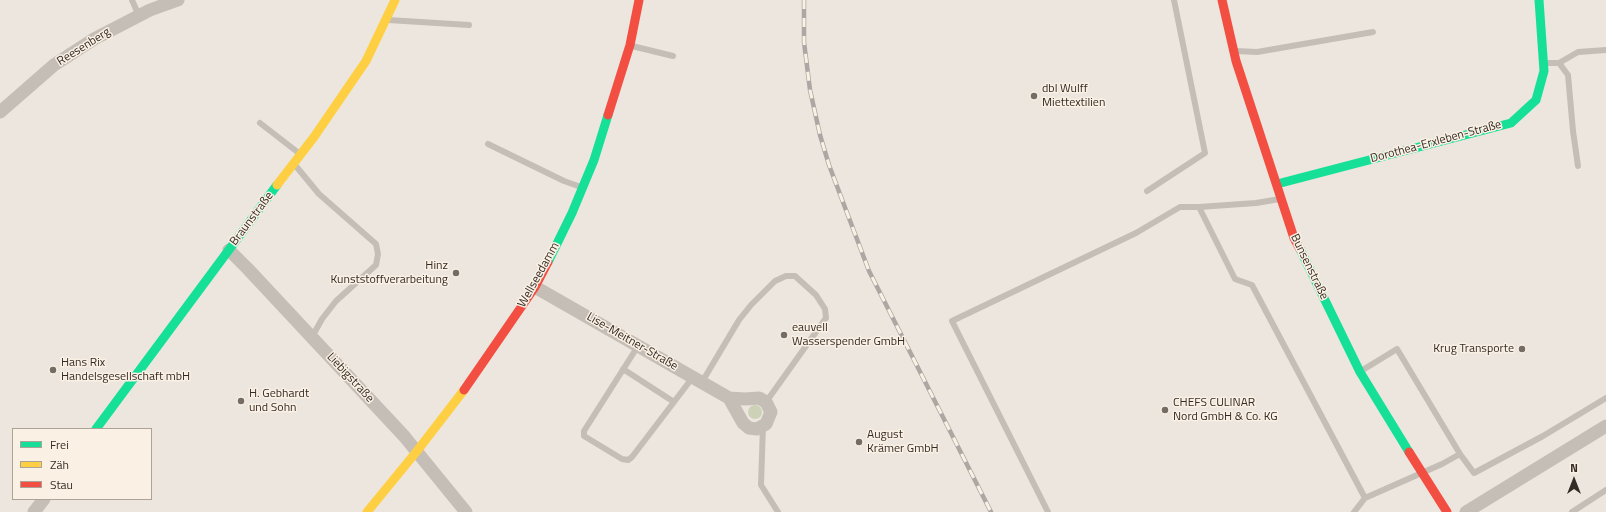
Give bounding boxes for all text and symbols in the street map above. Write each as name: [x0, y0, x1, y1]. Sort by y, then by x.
street label: Reesenberg: [55, 25, 113, 69]
place label: dbl Wulff Miettextilien: [1042, 82, 1105, 110]
marker: dbl Wulff Miettextilien: [1029, 91, 1039, 101]
street label: Dorothea-Erxleben-Straße: [1369, 118, 1503, 166]
street label: Braunstraße: [227, 189, 277, 249]
street label: Bunsenstraße: [1287, 232, 1331, 302]
street label: Wellseedamm: [515, 240, 563, 310]
place label: Hinz Kunststoffverarbeitung: [330, 259, 448, 287]
marker: Hinz Kunststoffverarbeitung: [451, 268, 461, 278]
street label: Lise-Meitner-Straße: [584, 310, 680, 374]
place label: eauvell Wasserspender GmbH: [792, 321, 905, 349]
marker: eauvell Wasserspender GmbH: [779, 330, 789, 340]
place label: Krug Transporte: [1433, 342, 1514, 356]
marker: Krug Transporte: [1517, 344, 1527, 354]
street label: Liebigstraße: [323, 350, 377, 406]
place label: Hans Rix Handelsgesellschaft mbH: [61, 356, 190, 384]
marker: Hans Rix Handelsgesellschaft mbH: [48, 365, 58, 375]
place label: H. Gebhardt und Sohn: [249, 387, 309, 415]
marker: H. Gebhardt und Sohn: [236, 396, 246, 406]
place label: CHEFS CULINAR Nord GmbH & Co. KG: [1173, 396, 1278, 424]
marker: CHEFS CULINAR Nord GmbH & Co. KG: [1160, 405, 1170, 415]
legend: [12, 428, 152, 500]
place label: August Krämer GmbH: [867, 428, 939, 456]
text: Frei: [50, 435, 69, 454]
marker: August Krämer GmbH: [854, 437, 864, 447]
text: Zäh: [50, 455, 69, 474]
north arrow: [1554, 460, 1594, 500]
text: N: [1570, 460, 1578, 476]
text: Stau: [50, 475, 73, 494]

